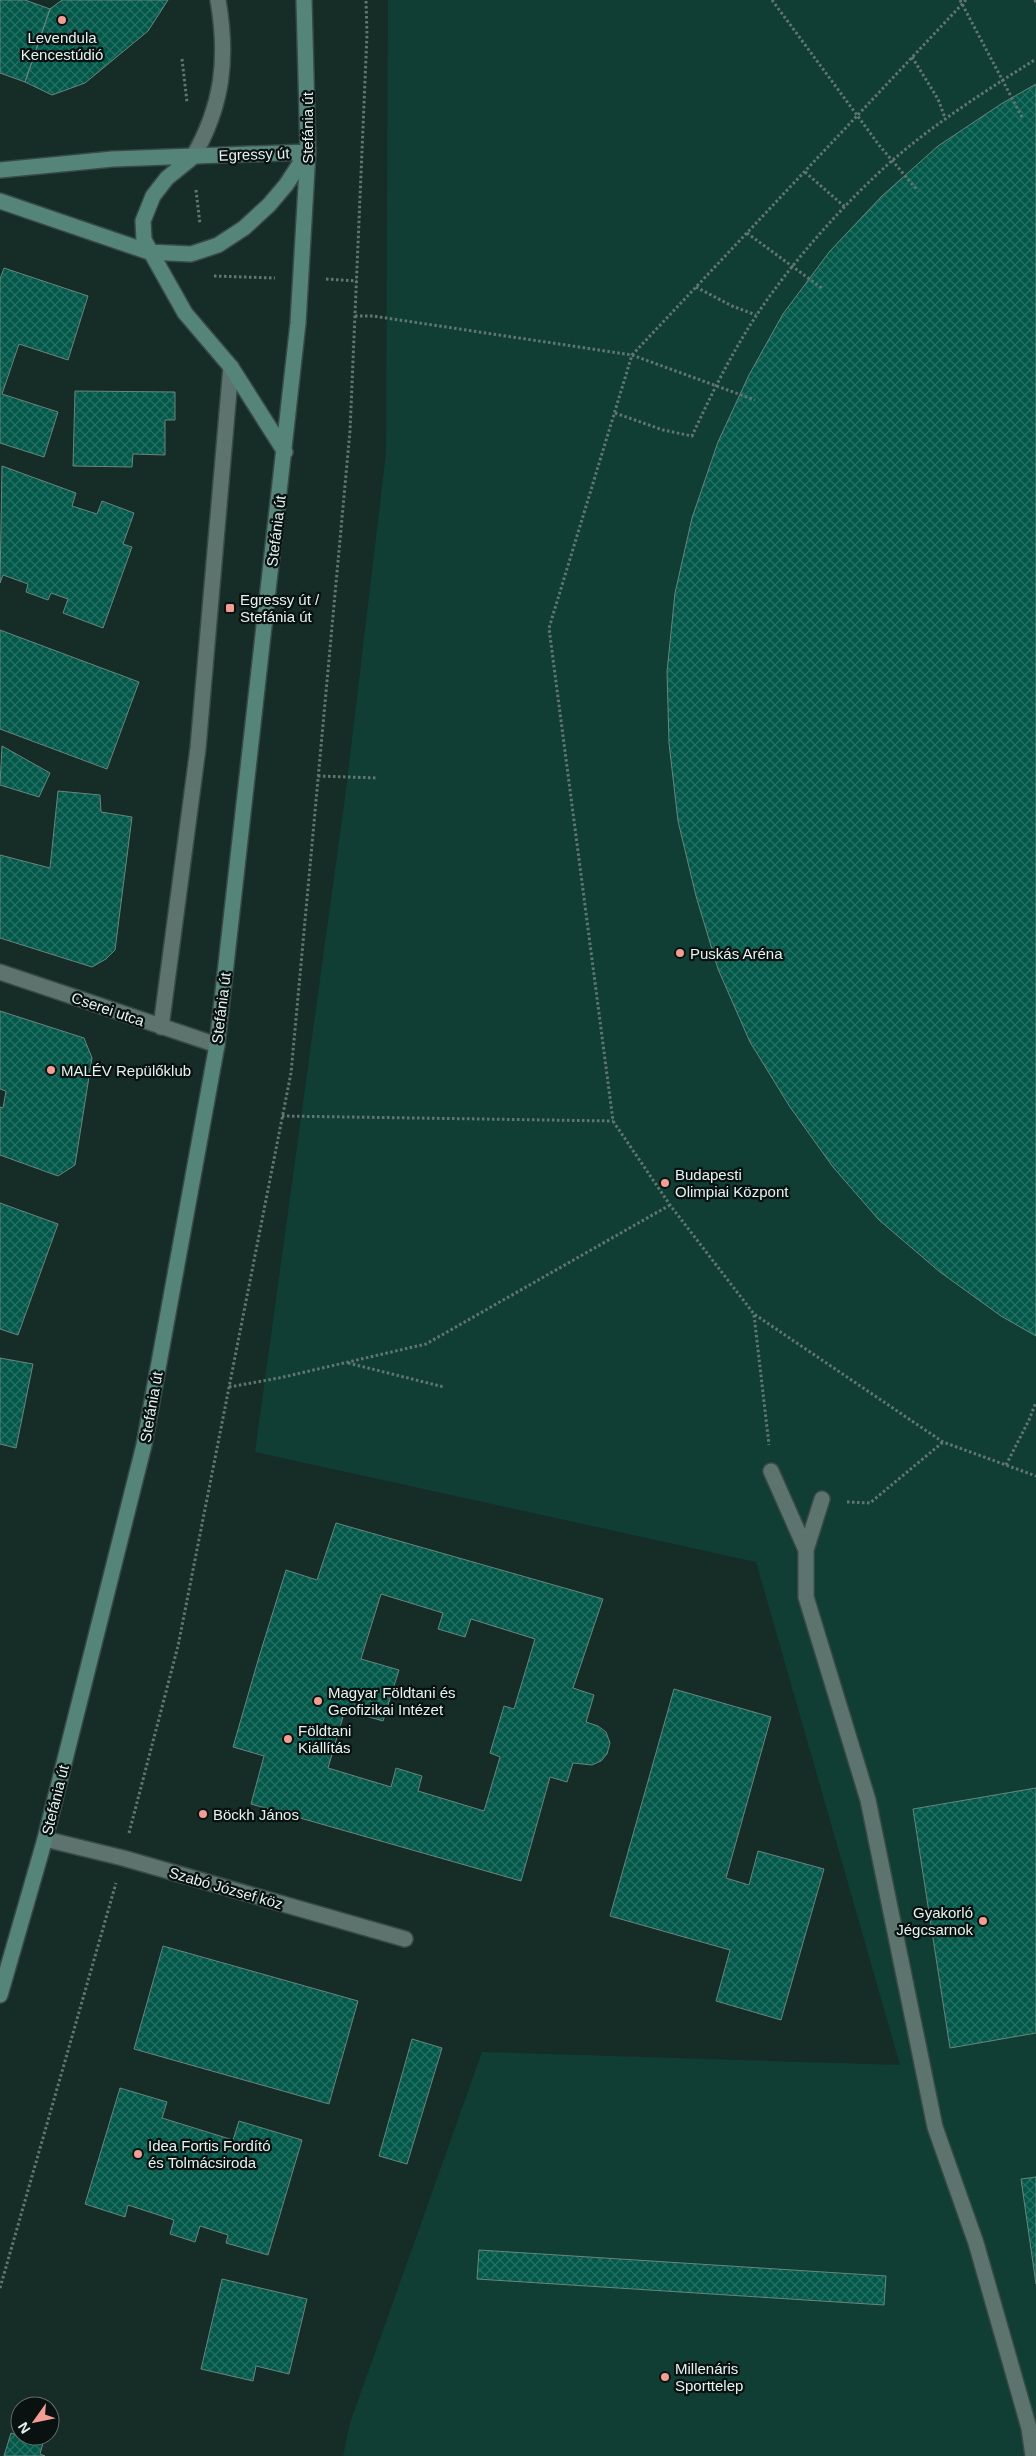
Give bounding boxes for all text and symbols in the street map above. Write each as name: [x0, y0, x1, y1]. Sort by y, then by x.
marker: Levendula Kencestúdió: [56, 14, 68, 26]
place label: Levendula Kencestúdió: [21, 29, 103, 63]
street label: Stefánia út: [299, 91, 316, 164]
street label: Egressy út: [218, 144, 291, 164]
street label: Stefánia út: [263, 494, 289, 568]
place label: Egressy út / Stefánia út: [240, 591, 320, 625]
marker: Egressy út / Stefánia út: [224, 602, 236, 614]
place label: Puskás Aréna: [690, 945, 783, 962]
marker: Puskás Aréna: [674, 947, 686, 959]
street label: Stefánia út: [208, 971, 234, 1045]
street label: Cserei utca: [69, 989, 147, 1030]
place label: MALÉV Repülőklub: [61, 1062, 191, 1079]
marker: MALÉV Repülőklub: [45, 1064, 57, 1076]
place label: Budapesti Olimpiai Központ: [675, 1166, 789, 1200]
marker: Budapesti Olimpiai Központ: [659, 1177, 671, 1189]
street label: Stefánia út: [136, 1369, 166, 1444]
place label: Magyar Földtani és Geofizikai Intézet: [328, 1684, 456, 1718]
marker: Magyar Földtani és Geofizikai Intézet: [312, 1695, 324, 1707]
place label: Földtani Kiállítás: [298, 1722, 351, 1756]
marker: Földtani Kiállítás: [282, 1733, 294, 1745]
street label: Stefánia út: [38, 1762, 72, 1837]
place label: Böckh János: [213, 1806, 299, 1823]
marker: Böckh János: [197, 1808, 209, 1820]
street label: Szabó József köz: [167, 1864, 285, 1912]
place label: Gyakorló Jégcsarnok: [896, 1904, 973, 1938]
marker: Gyakorló Jégcsarnok: [977, 1915, 989, 1927]
place label: Idea Fortis Fordító és Tolmácsiroda: [148, 2137, 271, 2171]
marker: Idea Fortis Fordító és Tolmácsiroda: [132, 2148, 144, 2160]
place label: Millenáris Sporttelep: [675, 2360, 743, 2394]
marker: Millenáris Sporttelep: [659, 2371, 671, 2383]
north arrow: [10, 2396, 60, 2446]
text: N: [15, 2419, 34, 2437]

